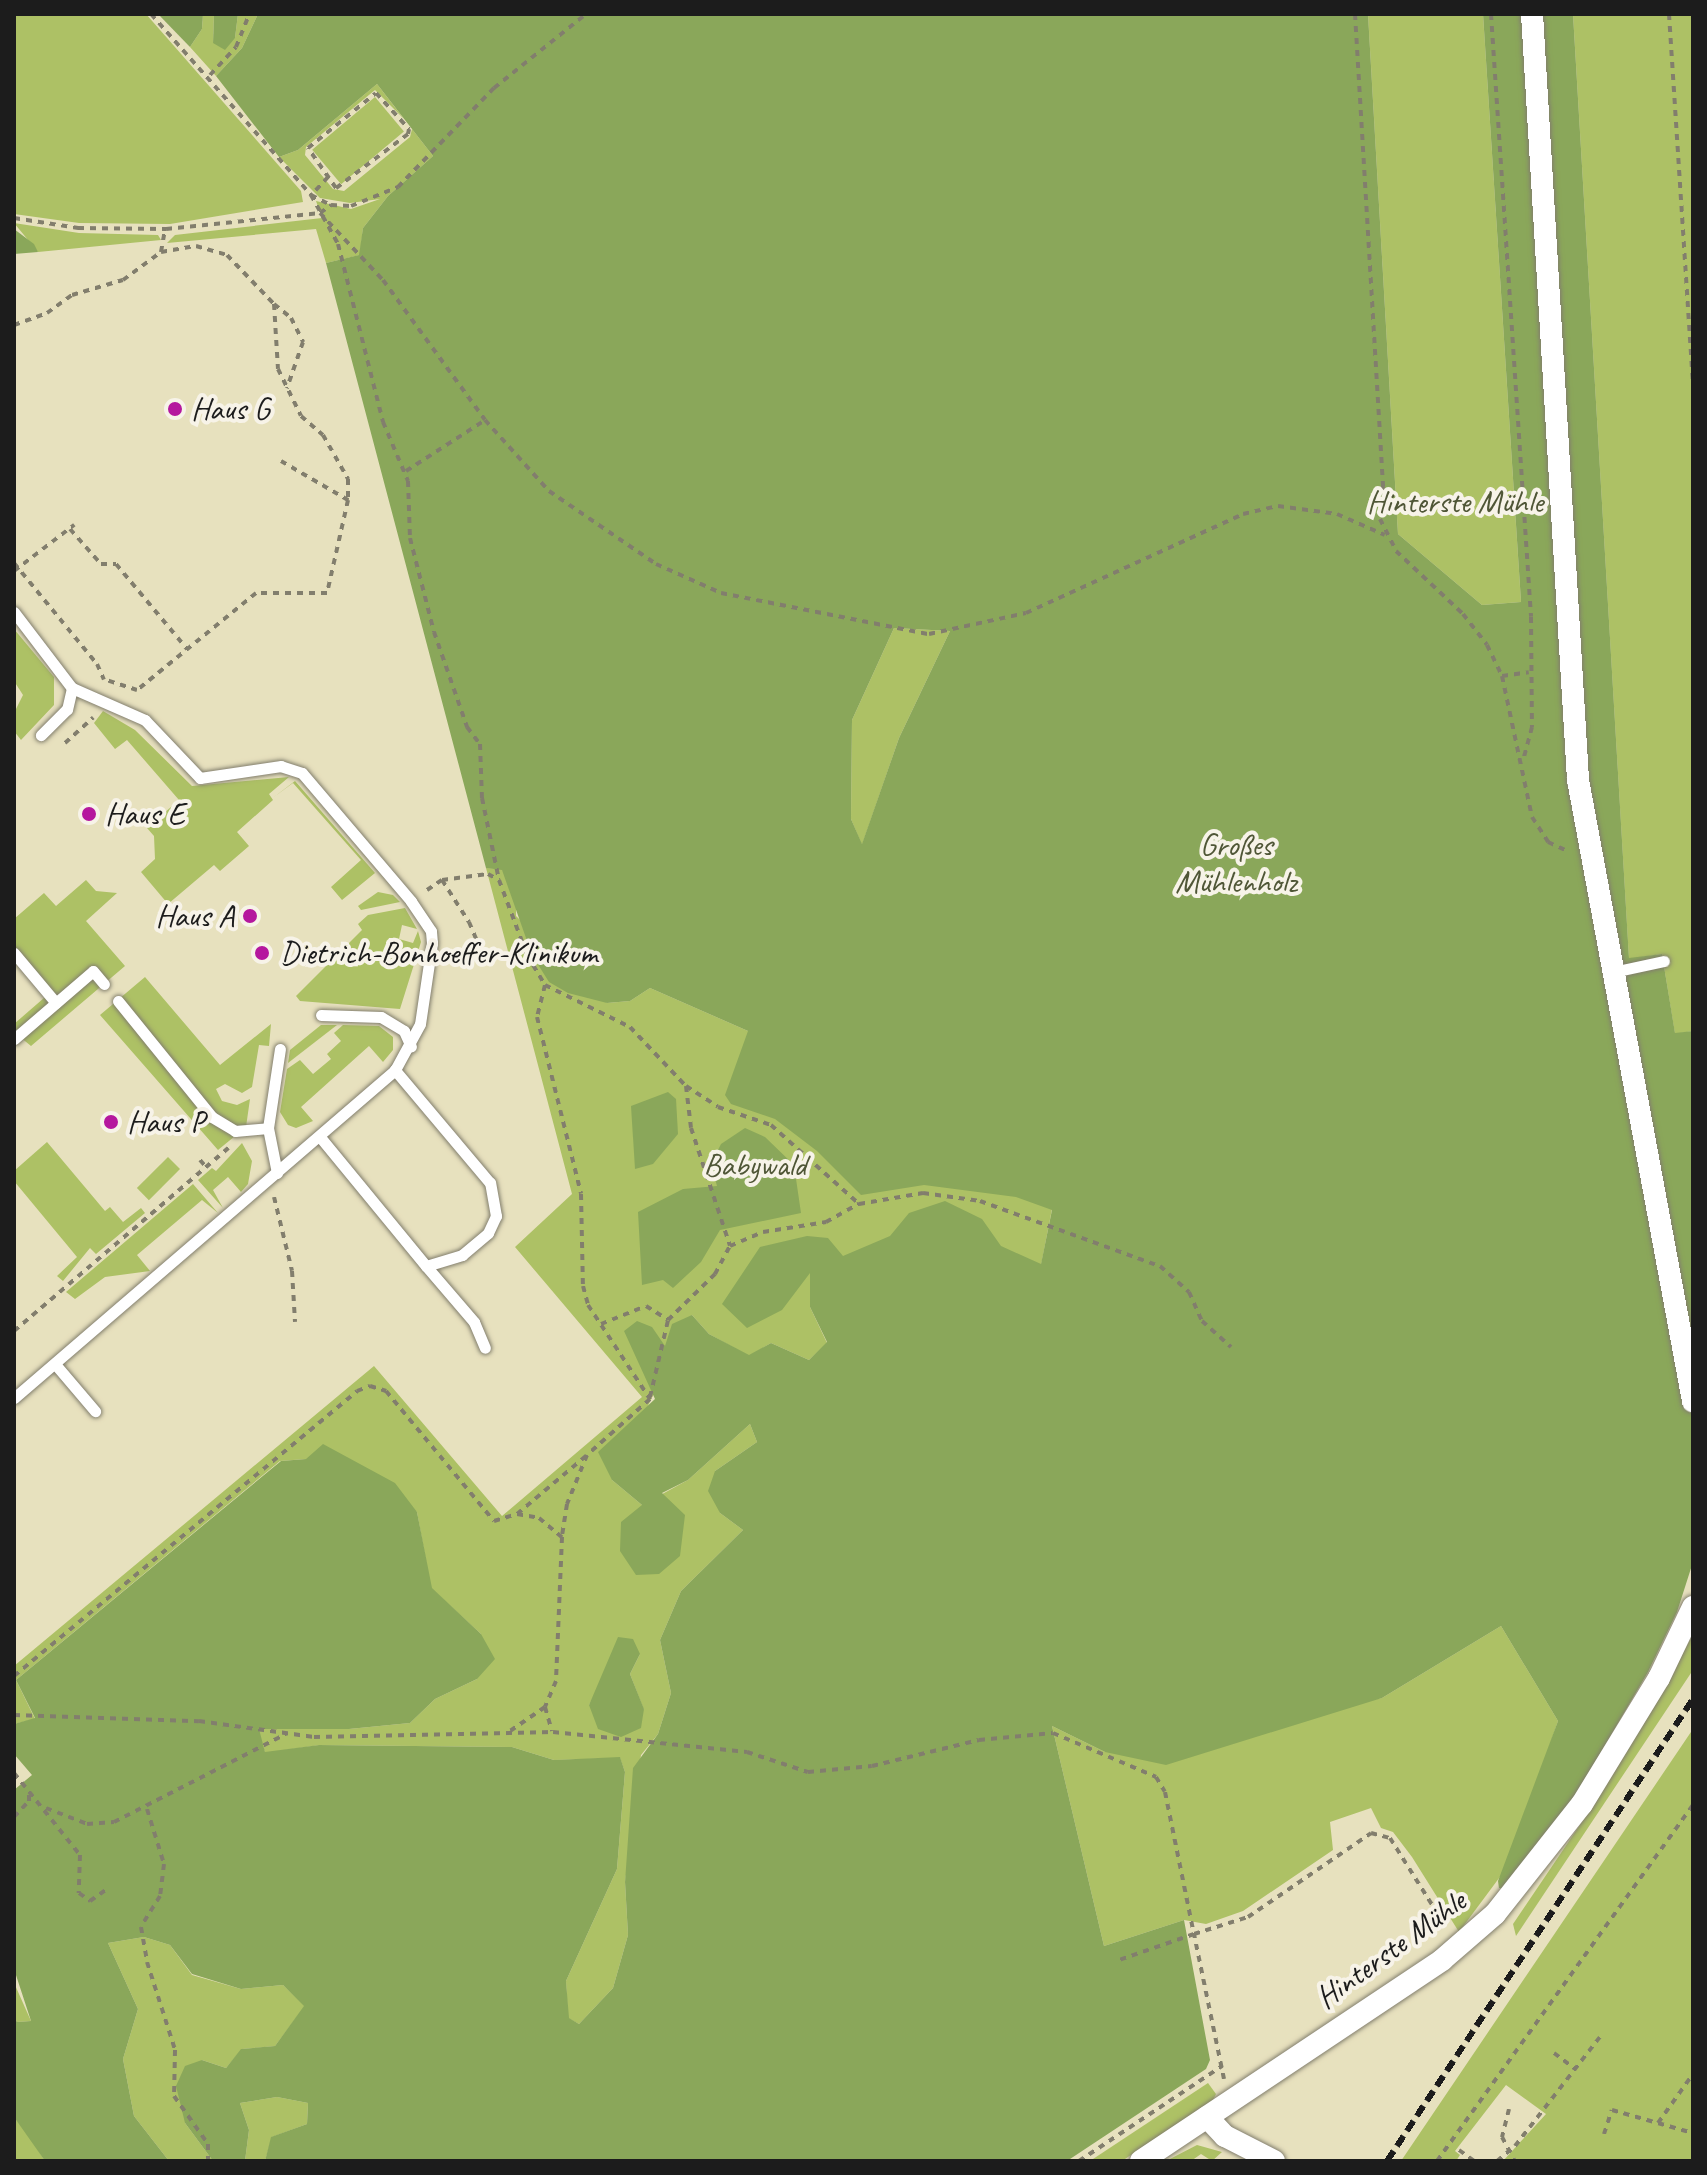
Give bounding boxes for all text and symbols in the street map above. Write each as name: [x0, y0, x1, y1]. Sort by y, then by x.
place label: Haus G: [191, 390, 269, 428]
marker: Haus G: [166, 400, 184, 418]
park label: Hinterste Mühle: [1367, 483, 1543, 521]
place label: Haus E: [105, 795, 184, 833]
marker: Haus E: [80, 805, 98, 823]
park label: Großes Mühlenholz: [1175, 827, 1297, 902]
place label: Haus A: [155, 897, 234, 935]
marker: Haus A: [241, 907, 259, 925]
place label: Dietrich-Bonhoeffer-Klinikum: [280, 934, 597, 972]
marker: Dietrich-Bonhoeffer-Klinikum: [251, 942, 273, 964]
place label: Haus P: [127, 1103, 204, 1141]
marker: Haus P: [102, 1113, 120, 1131]
park label: Babywald: [704, 1146, 806, 1184]
street label: Hinterste Mühle: [1308, 1883, 1474, 2017]

